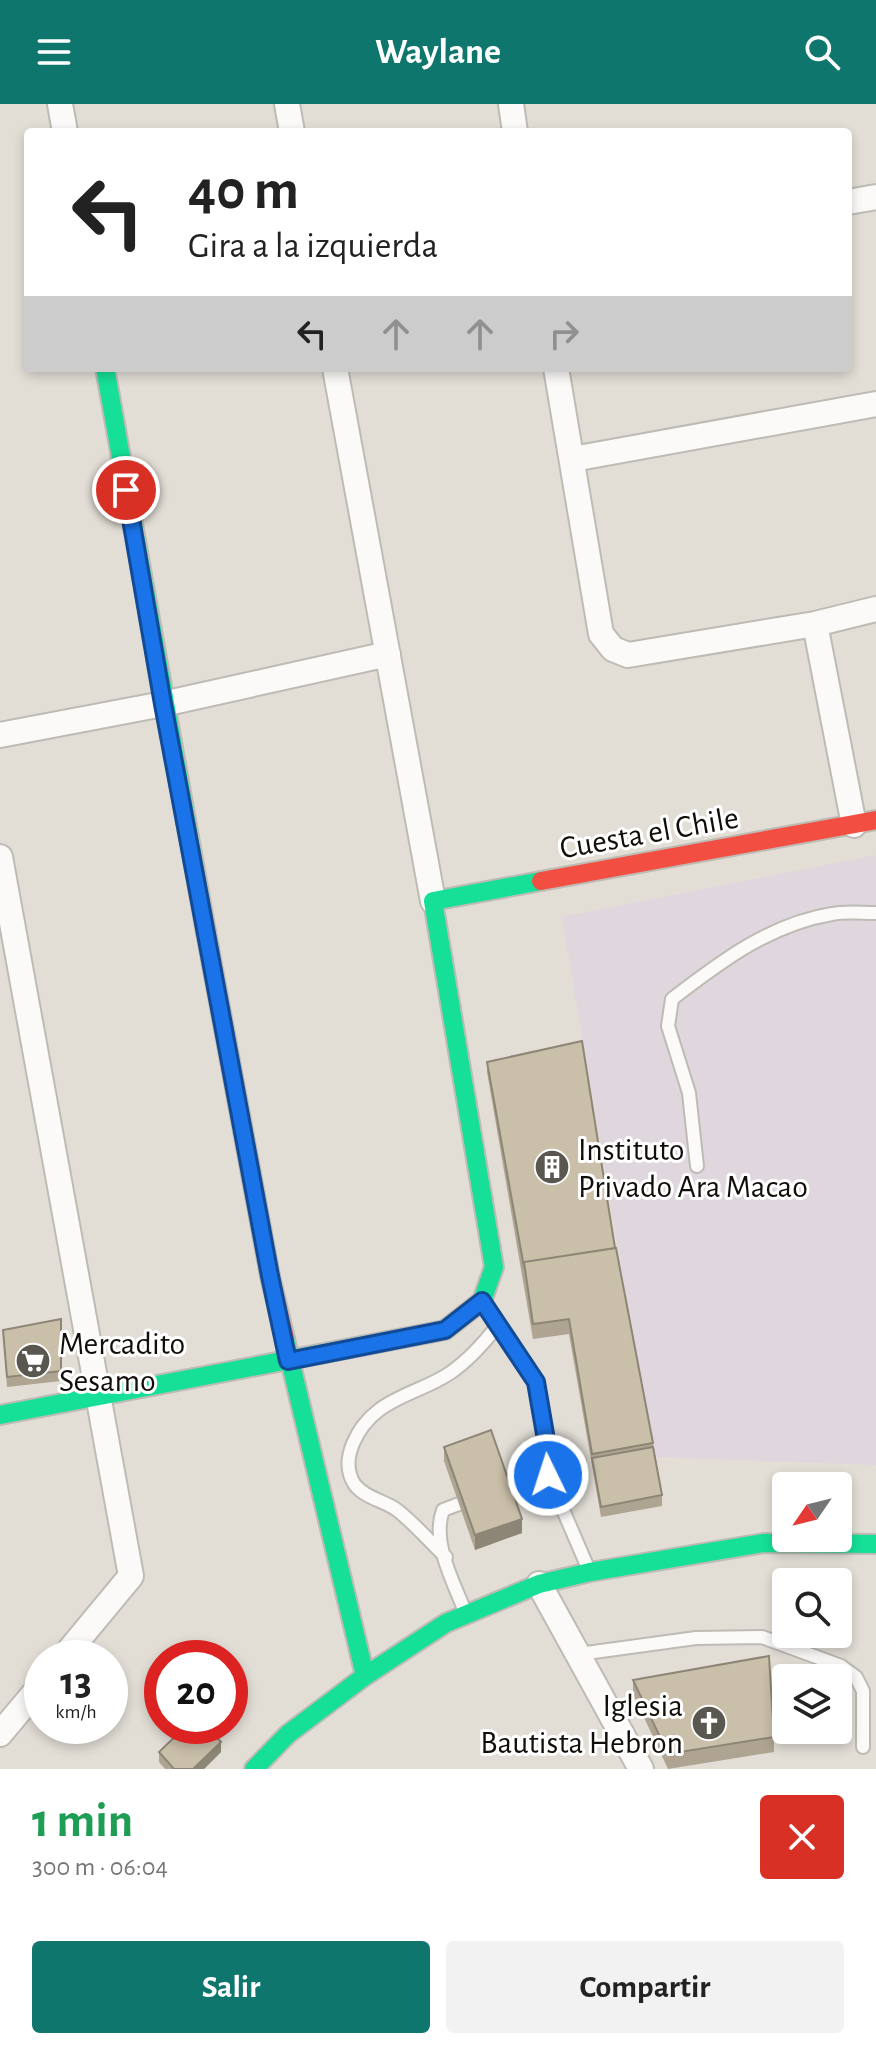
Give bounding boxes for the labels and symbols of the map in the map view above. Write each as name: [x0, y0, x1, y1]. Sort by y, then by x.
pin: [92, 456, 160, 524]
street label: Cuesta el Chile: [557, 802, 741, 864]
place label: Instituto Privado Ara Macao: [578, 1134, 808, 1203]
building icon: Instituto Privado Ara Macao: [533, 1148, 571, 1186]
place label: Mercadito Sesamo: [59, 1328, 185, 1397]
supermarket icon: Mercadito Sesamo: [14, 1342, 52, 1380]
position arrow: [506, 1433, 590, 1517]
north arrow: [772, 1472, 852, 1552]
speed limit sign: 20: [144, 1640, 248, 1744]
place label: Iglesia Bautista Hebron: [480, 1690, 683, 1759]
church icon: Iglesia Bautista Hebron: [690, 1704, 728, 1742]

